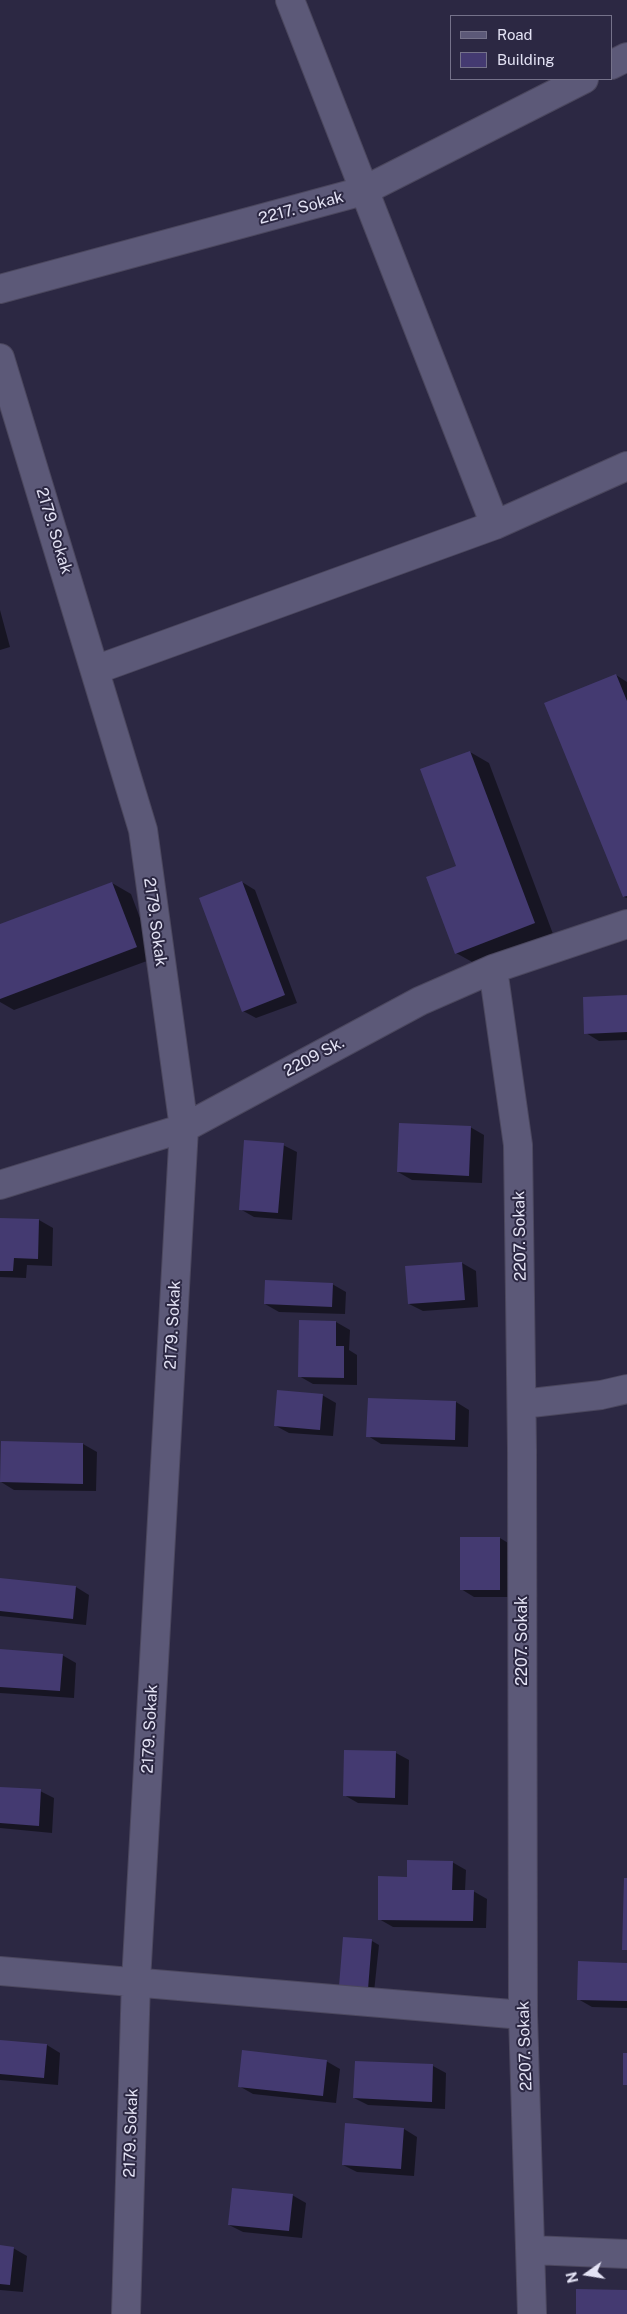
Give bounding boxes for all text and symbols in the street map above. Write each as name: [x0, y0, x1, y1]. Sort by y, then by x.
legend: [450, 15, 612, 80]
text: Road: [497, 26, 533, 43]
text: Building: [497, 51, 555, 68]
street label: 2217. Sokak: [256, 187, 346, 229]
street label: 2179. Sokak: [32, 486, 76, 576]
street label: 2179. Sokak: [139, 877, 171, 967]
street label: 2209 Sk.: [280, 1033, 348, 1081]
street label: 2207. Sokak: [510, 1191, 530, 1281]
street label: 2179. Sokak: [161, 1280, 185, 1370]
street label: 2207. Sokak: [512, 1596, 532, 1686]
street label: 2179. Sokak: [138, 1684, 162, 1774]
street label: 2207. Sokak: [514, 2001, 536, 2091]
street label: 2179. Sokak: [120, 2088, 142, 2178]
north arrow: [562, 2249, 612, 2299]
text: N: [563, 2270, 581, 2285]

